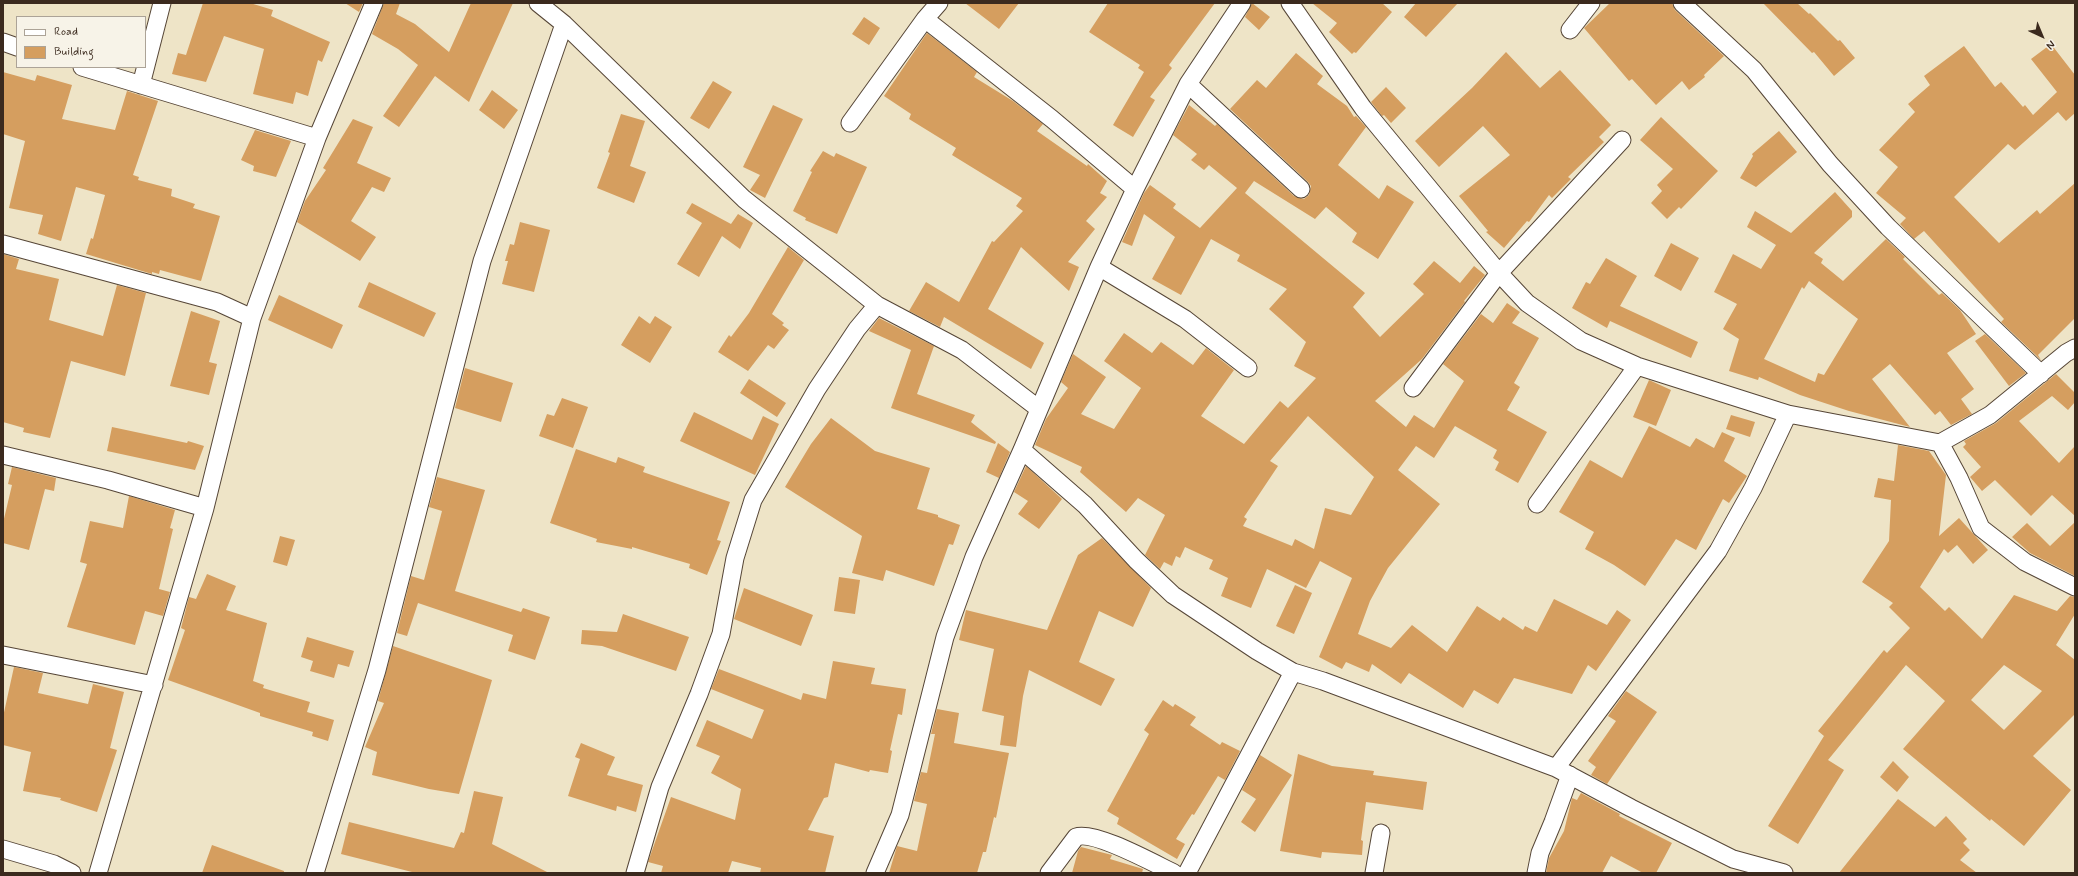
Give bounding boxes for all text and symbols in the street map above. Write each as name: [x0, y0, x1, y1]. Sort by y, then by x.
legend: [16, 16, 146, 68]
north arrow: [2022, 16, 2062, 56]
text: Road: [54, 24, 78, 40]
text: N: [2043, 37, 2058, 52]
text: Building: [54, 44, 94, 60]

